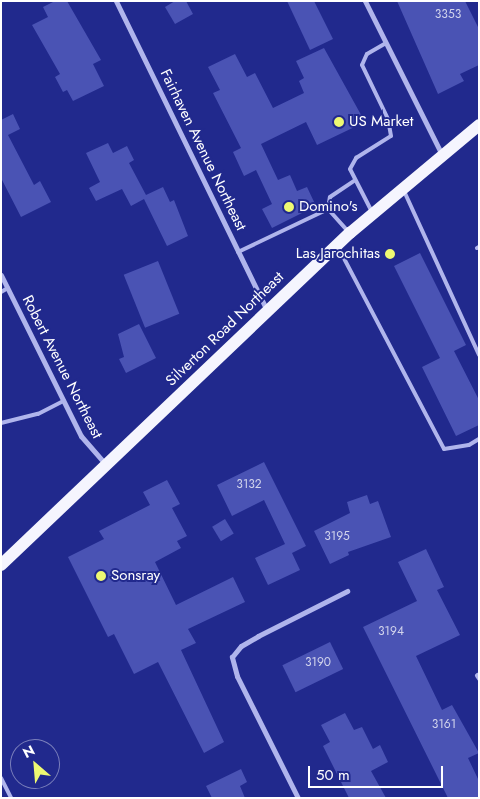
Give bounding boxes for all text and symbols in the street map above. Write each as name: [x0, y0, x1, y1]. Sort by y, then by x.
house number: 3353: [435, 8, 461, 22]
street label: Fairhaven Avenue Northeast: [156, 66, 250, 234]
place label: US Market: [349, 113, 413, 131]
marker: US Market: [333, 116, 345, 128]
place label: Domino's: [299, 198, 357, 216]
marker: Domino's: [283, 201, 295, 213]
place label: Las Jarochitas: [296, 245, 380, 263]
marker: Las Jarochitas: [384, 248, 396, 260]
street label: Silverton Road Northeast: [162, 268, 288, 390]
street label: Robert Avenue Northeast: [18, 292, 106, 442]
house number: 3132: [236, 478, 262, 492]
house number: 3195: [324, 530, 350, 544]
place label: Sonsray: [111, 567, 160, 585]
marker: Sonsray: [95, 570, 107, 582]
house number: 3194: [378, 625, 404, 639]
house number: 3190: [305, 656, 331, 670]
house number: 3161: [432, 718, 456, 732]
north arrow: [10, 739, 60, 789]
text: N: [19, 740, 38, 763]
scale bar: [310, 756, 445, 788]
text: 50 m: [316, 764, 350, 786]

